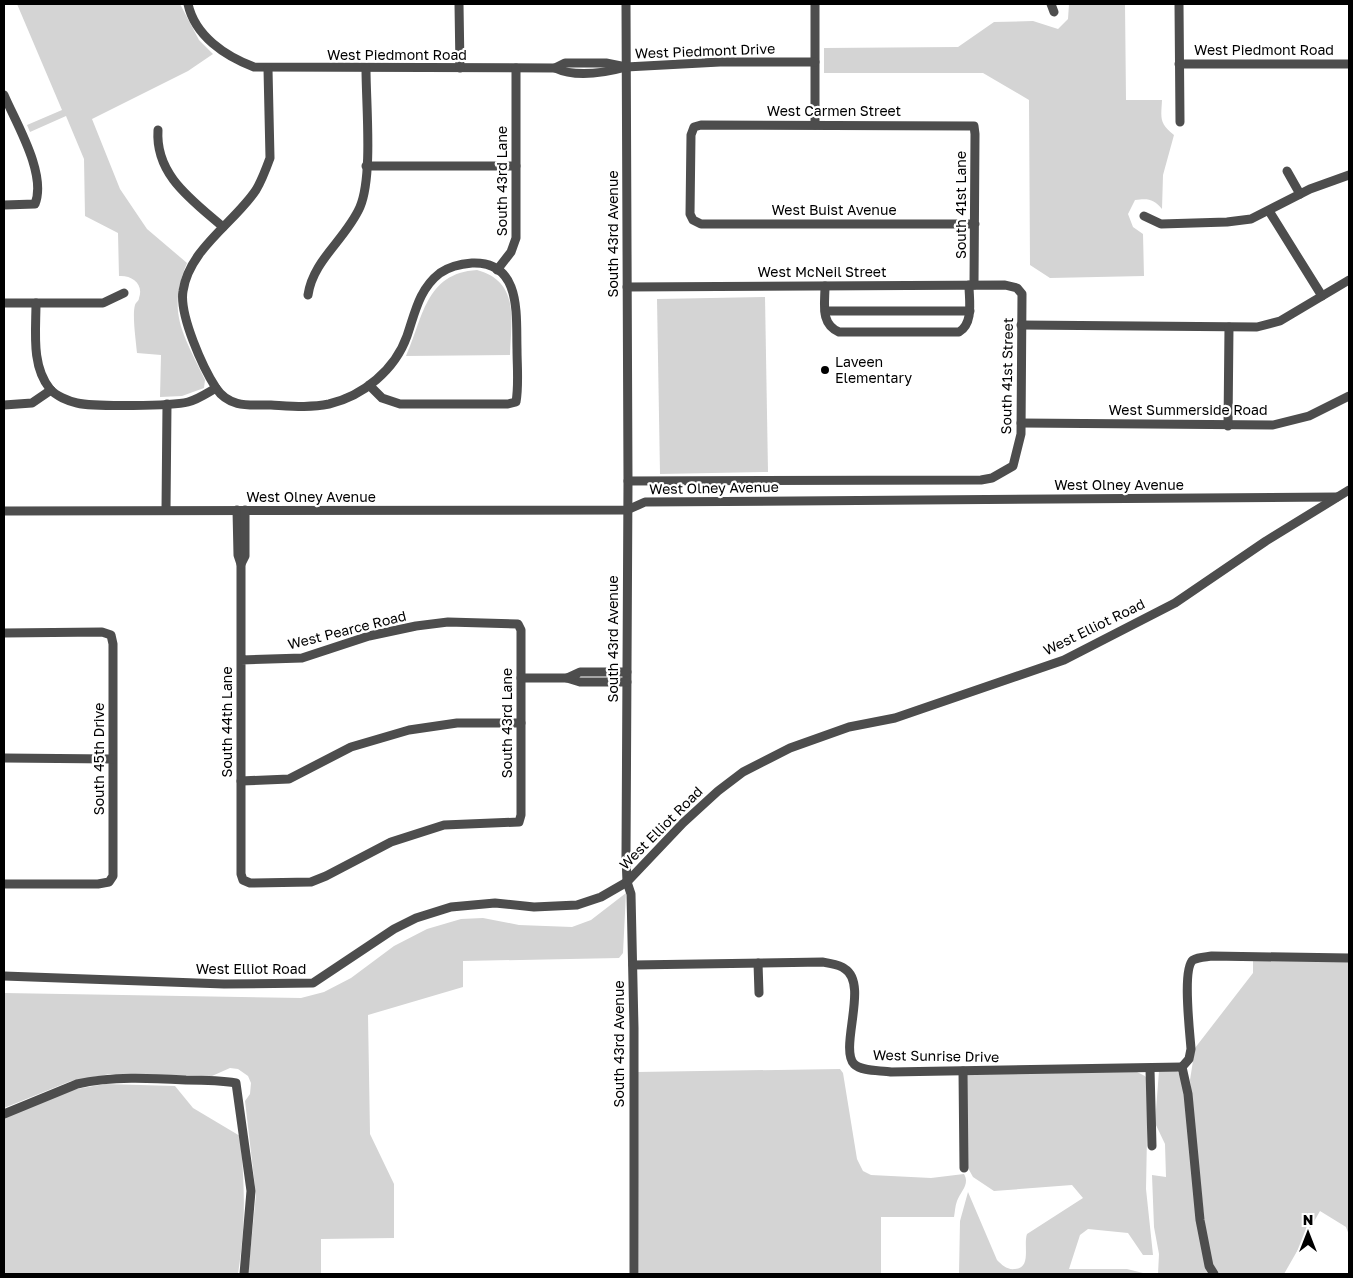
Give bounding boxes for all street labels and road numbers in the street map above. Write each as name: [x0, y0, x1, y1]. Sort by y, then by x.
street label: West Piedmont Drive: [635, 40, 775, 61]
street label: West Piedmont Road: [1194, 41, 1334, 58]
street label: West Piedmont Road: [327, 46, 467, 63]
street label: West Carmen Street: [767, 102, 901, 119]
street label: South 43rd Lane: [493, 126, 510, 236]
street label: South 41st Lane: [952, 151, 969, 259]
street label: South 43rd Avenue: [604, 170, 621, 298]
street label: West Buist Avenue: [771, 201, 897, 218]
street label: West McNeil Street: [757, 263, 887, 280]
street label: South 41st Street: [997, 317, 1016, 435]
street label: West Summerside Road: [1108, 401, 1268, 418]
street label: West Olney Avenue: [1054, 476, 1184, 493]
street label: West Olney Avenue: [649, 478, 779, 497]
street label: West Olney Avenue: [246, 488, 376, 505]
street label: South 43rd Avenue: [604, 575, 621, 703]
street label: West Elliot Road: [1040, 595, 1147, 658]
street label: West Pearce Road: [286, 607, 408, 652]
street label: South 44th Lane: [218, 666, 235, 778]
street label: South 43rd Lane: [498, 668, 515, 778]
street label: South 45th Drive: [90, 703, 107, 815]
street label: West Elliot Road: [616, 783, 706, 873]
street label: West Elliot Road: [196, 960, 306, 977]
street label: South 43rd Avenue: [610, 980, 627, 1108]
street label: West Sunrise Drive: [873, 1046, 999, 1065]

